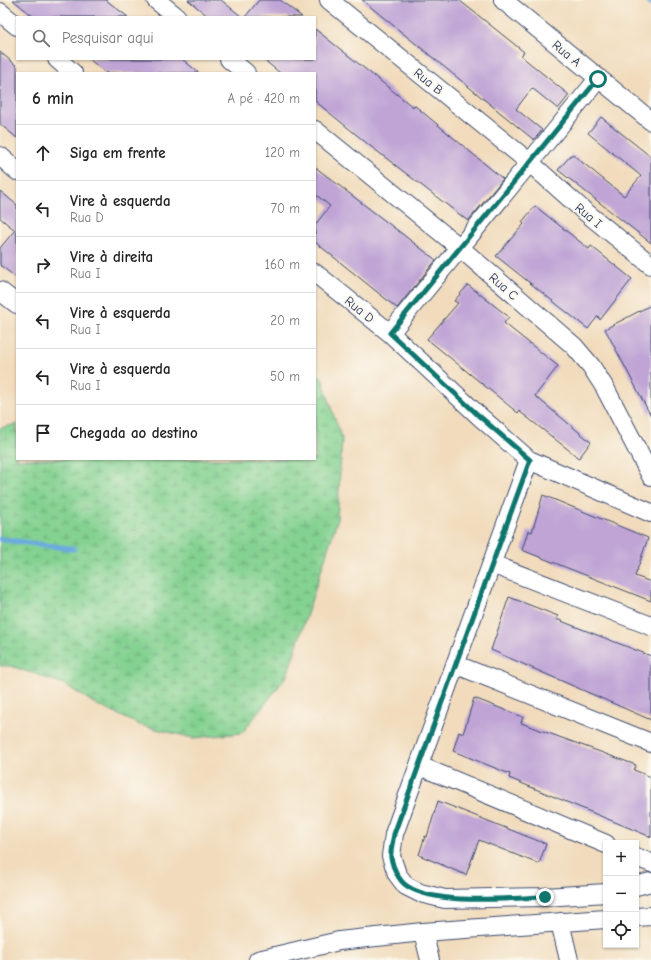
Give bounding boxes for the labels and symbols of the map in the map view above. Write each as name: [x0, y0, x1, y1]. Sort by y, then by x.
street label: Rua A: [549, 37, 584, 70]
street label: Rua B: [411, 65, 446, 98]
route start: [589, 70, 607, 88]
street label: Rua I: [572, 200, 605, 231]
street label: Rua C: [486, 270, 521, 303]
street label: Rua D: [342, 293, 377, 326]
route end: [536, 888, 554, 906]

